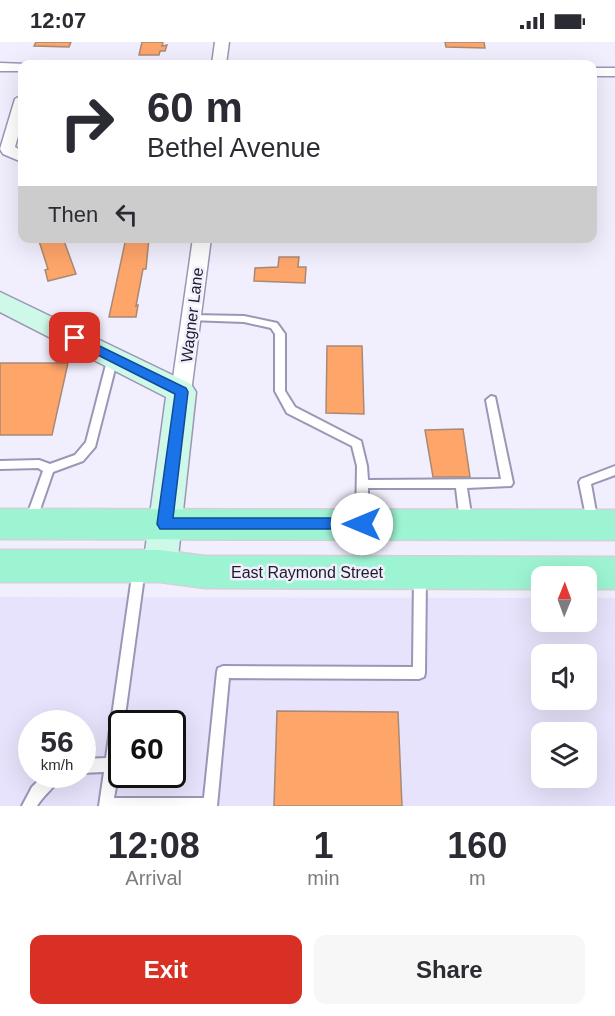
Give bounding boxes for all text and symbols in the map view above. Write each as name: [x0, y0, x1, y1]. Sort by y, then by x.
text: 12:07: [30, 8, 86, 33]
icon: right: [48, 84, 126, 162]
text: 60 m: [147, 84, 243, 131]
text: Bethel Avenue: [147, 133, 321, 163]
icon: left: [110, 198, 143, 231]
text: Then: [48, 202, 98, 227]
street label: Wagner Lane: [178, 266, 206, 363]
pin: [49, 312, 100, 363]
icon: arrive: [58, 321, 91, 354]
position arrow: [330, 492, 394, 556]
street label: East Raymond Street: [231, 564, 384, 581]
north arrow: [531, 566, 597, 632]
map controls: [531, 566, 597, 788]
button: sound: [531, 644, 597, 710]
speed limit sign: 60: [108, 710, 186, 788]
button: layers: [531, 722, 597, 788]
text: 56: [40, 725, 74, 758]
text: km/h: [41, 756, 73, 773]
text: 12:08: [108, 825, 200, 866]
text: 1: [313, 825, 333, 866]
text: 160: [447, 825, 507, 866]
text: Arrival: [125, 867, 182, 889]
text: min: [307, 867, 340, 889]
text: m: [469, 867, 486, 889]
button: Exit: [30, 935, 302, 1004]
button: Share: [314, 935, 585, 1004]

